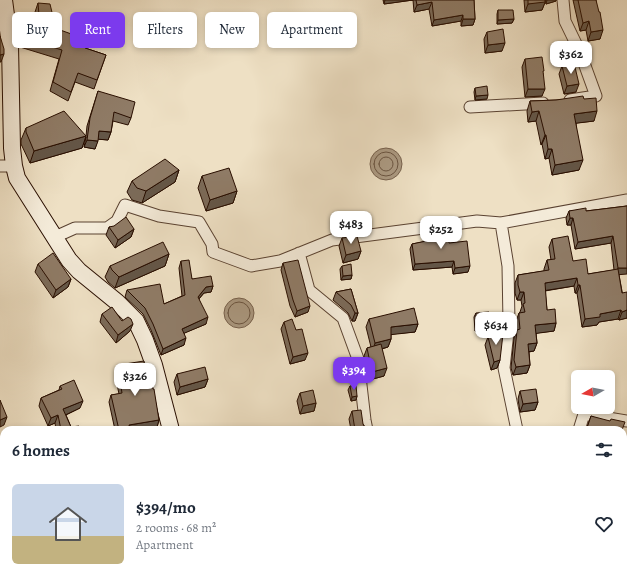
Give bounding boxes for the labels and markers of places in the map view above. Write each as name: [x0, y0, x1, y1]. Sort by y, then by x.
pin: $362: [547, 41, 595, 75]
pin: $483: [327, 211, 375, 245]
pin: $252: [417, 216, 465, 250]
pin: $634: [472, 312, 520, 346]
pin: $394: [330, 357, 378, 391]
pin: $326: [111, 363, 159, 397]

